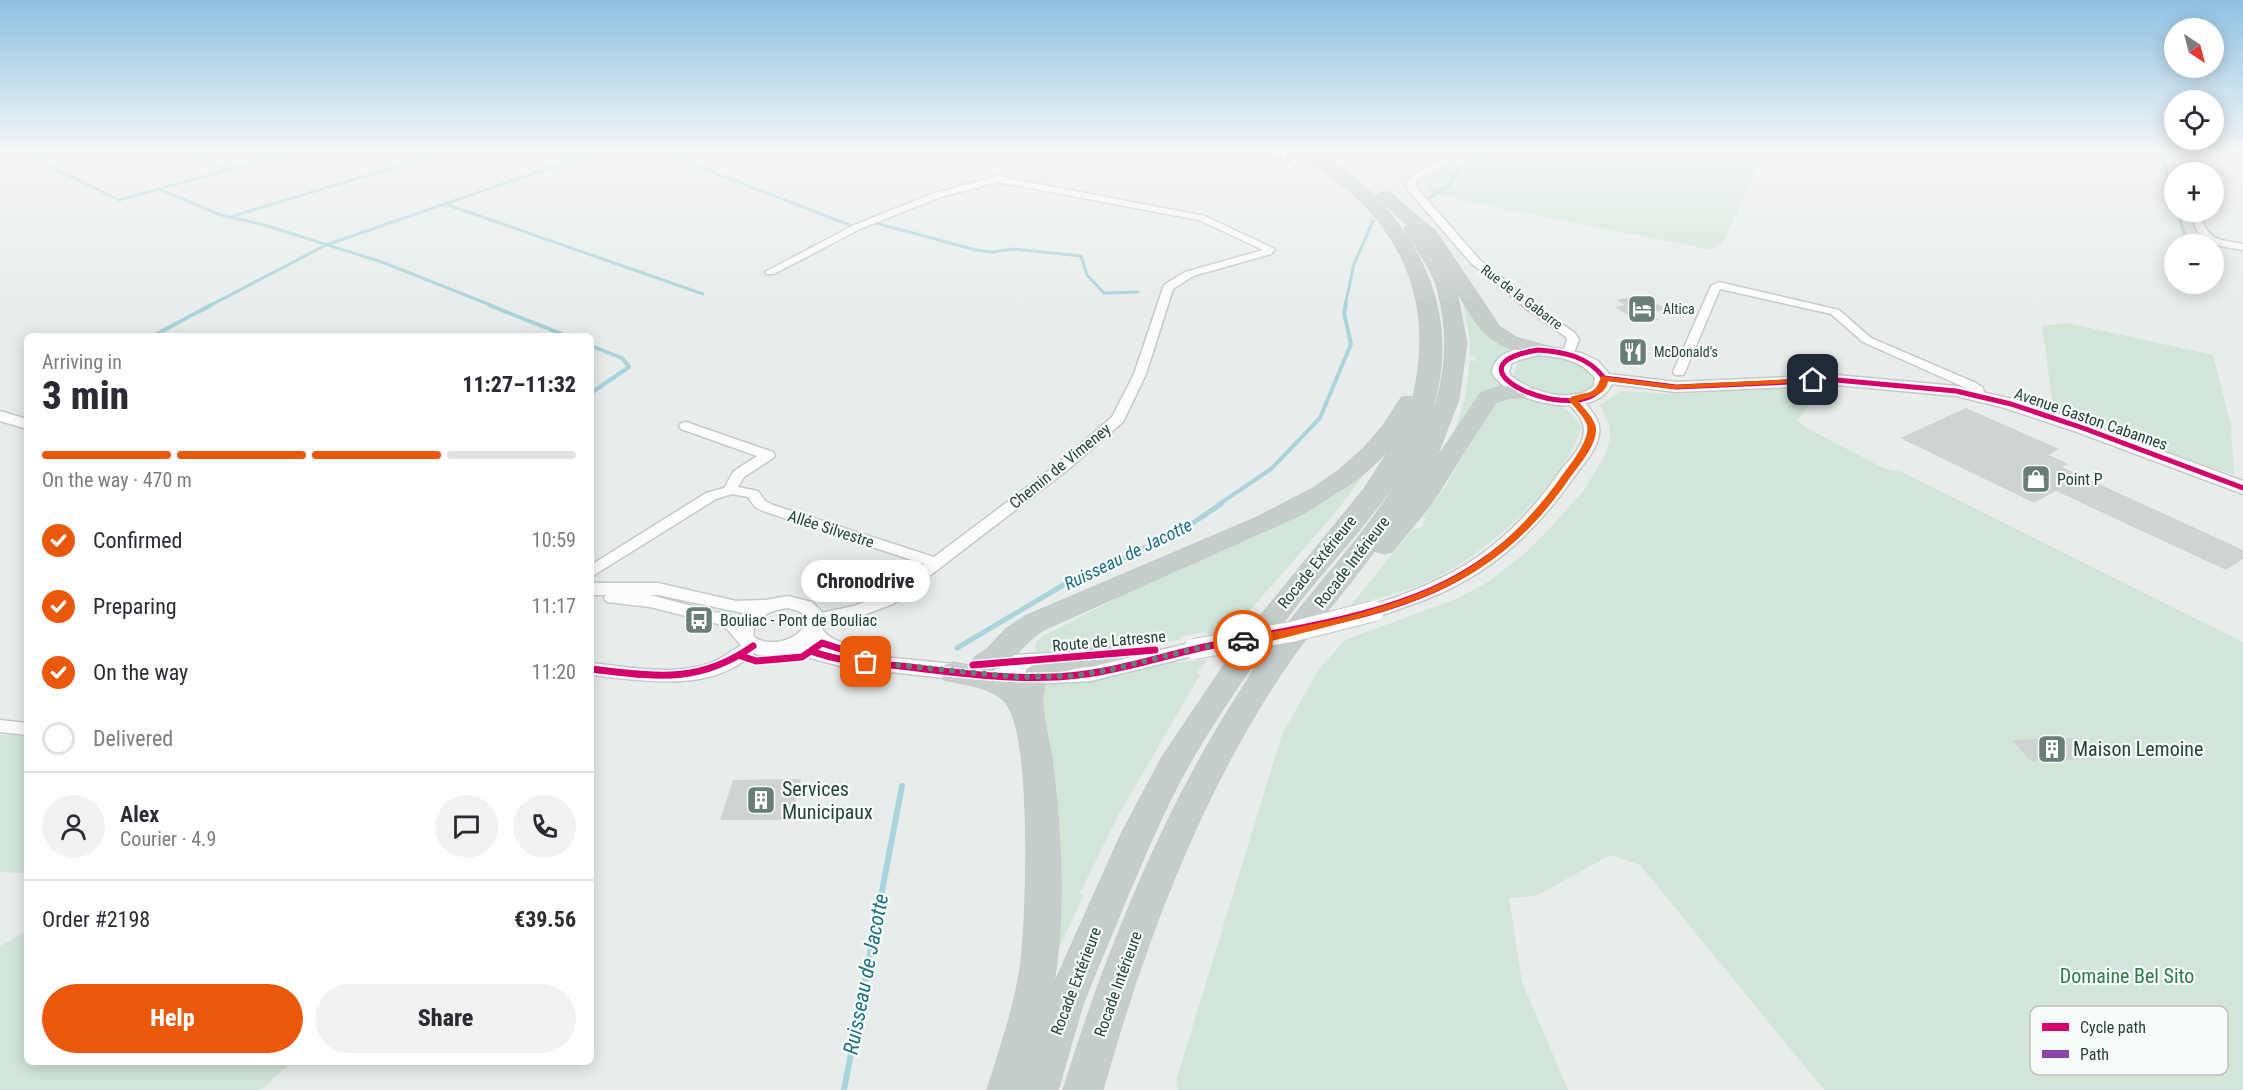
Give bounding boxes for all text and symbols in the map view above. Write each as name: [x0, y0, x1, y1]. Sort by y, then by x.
north arrow: [2164, 18, 2224, 78]
map controls: [2164, 18, 2224, 294]
button: locate: [2164, 90, 2224, 150]
button: +: [2164, 162, 2224, 222]
button: −: [2164, 234, 2224, 294]
street label: Rue de la Gabarre: [1478, 261, 1566, 333]
hotel icon: Altica: [1626, 293, 1658, 325]
place label: Altica: [1663, 301, 1695, 317]
restaurant icon: McDonald's: [1617, 336, 1649, 368]
place label: McDonald's: [1654, 344, 1718, 360]
text: Arriving in: [42, 350, 122, 374]
pin: [1787, 354, 1838, 405]
icon: home: [1796, 363, 1829, 396]
text: 11:27–11:32: [462, 372, 576, 397]
text: 3 min: [42, 373, 129, 419]
street label: Avenue Gaston Cabannes: [2012, 384, 2170, 454]
street label: Chemin de Vimeney: [1006, 419, 1115, 513]
shop icon: Point P: [2020, 463, 2052, 495]
text: On the way · 470 m: [42, 468, 192, 492]
place label: Point P: [2057, 470, 2103, 489]
street label: Allée Silvestre: [786, 506, 876, 552]
street label: Rocade Extérieure: [1274, 512, 1360, 612]
street label: Rocade Intérieure: [1310, 513, 1394, 611]
water label: Ruisseau de Jacotte: [1061, 514, 1195, 594]
icon: check: [42, 524, 75, 557]
text: Confirmed: [93, 528, 182, 553]
text: 10:59: [532, 528, 576, 552]
callout: Chronodrive: [802, 560, 930, 602]
text: Chronodrive: [817, 569, 914, 593]
icon: check: [42, 590, 75, 623]
text: Preparing: [93, 594, 177, 619]
text: 11:17: [532, 594, 576, 618]
bus stop icon: Bouliac - Pont de Bouliac: [683, 604, 715, 636]
courier: [1213, 610, 1273, 670]
place label: Bouliac - Pont de Bouliac: [720, 611, 877, 630]
icon: car: [1227, 624, 1260, 657]
street label: Route de Latresne: [1051, 627, 1167, 655]
pin: [840, 636, 891, 687]
icon: bag: [849, 645, 882, 678]
icon: check: [42, 656, 75, 689]
text: On the way: [93, 660, 188, 685]
text: 11:20: [532, 660, 576, 684]
text: Delivered: [93, 726, 173, 751]
building icon: Maison Lemoine: [2036, 733, 2068, 765]
place label: Maison Lemoine: [2073, 737, 2203, 761]
place label: Services Municipaux: [782, 777, 873, 824]
building icon: Services Municipaux: [745, 784, 777, 816]
button: person: [42, 795, 105, 858]
button: chat: [435, 795, 498, 858]
button: phone: [513, 795, 576, 858]
text: Alex: [120, 802, 159, 827]
text: Courier · 4.9: [120, 827, 216, 851]
water label: Ruisseau de Jacotte: [839, 892, 893, 1056]
text: Order #2198: [42, 907, 150, 932]
text: €39.56: [514, 907, 576, 932]
street label: Rocade Extérieure: [1047, 924, 1105, 1038]
street label: Rocade Intérieure: [1090, 929, 1146, 1039]
park label: Domaine Bel Sito: [2060, 964, 2194, 988]
button: Help: [42, 984, 303, 1053]
button: Share: [315, 984, 576, 1053]
legend: [2030, 1006, 2228, 1075]
text: Cycle path: [2080, 1018, 2146, 1037]
text: Path: [2080, 1045, 2109, 1064]

